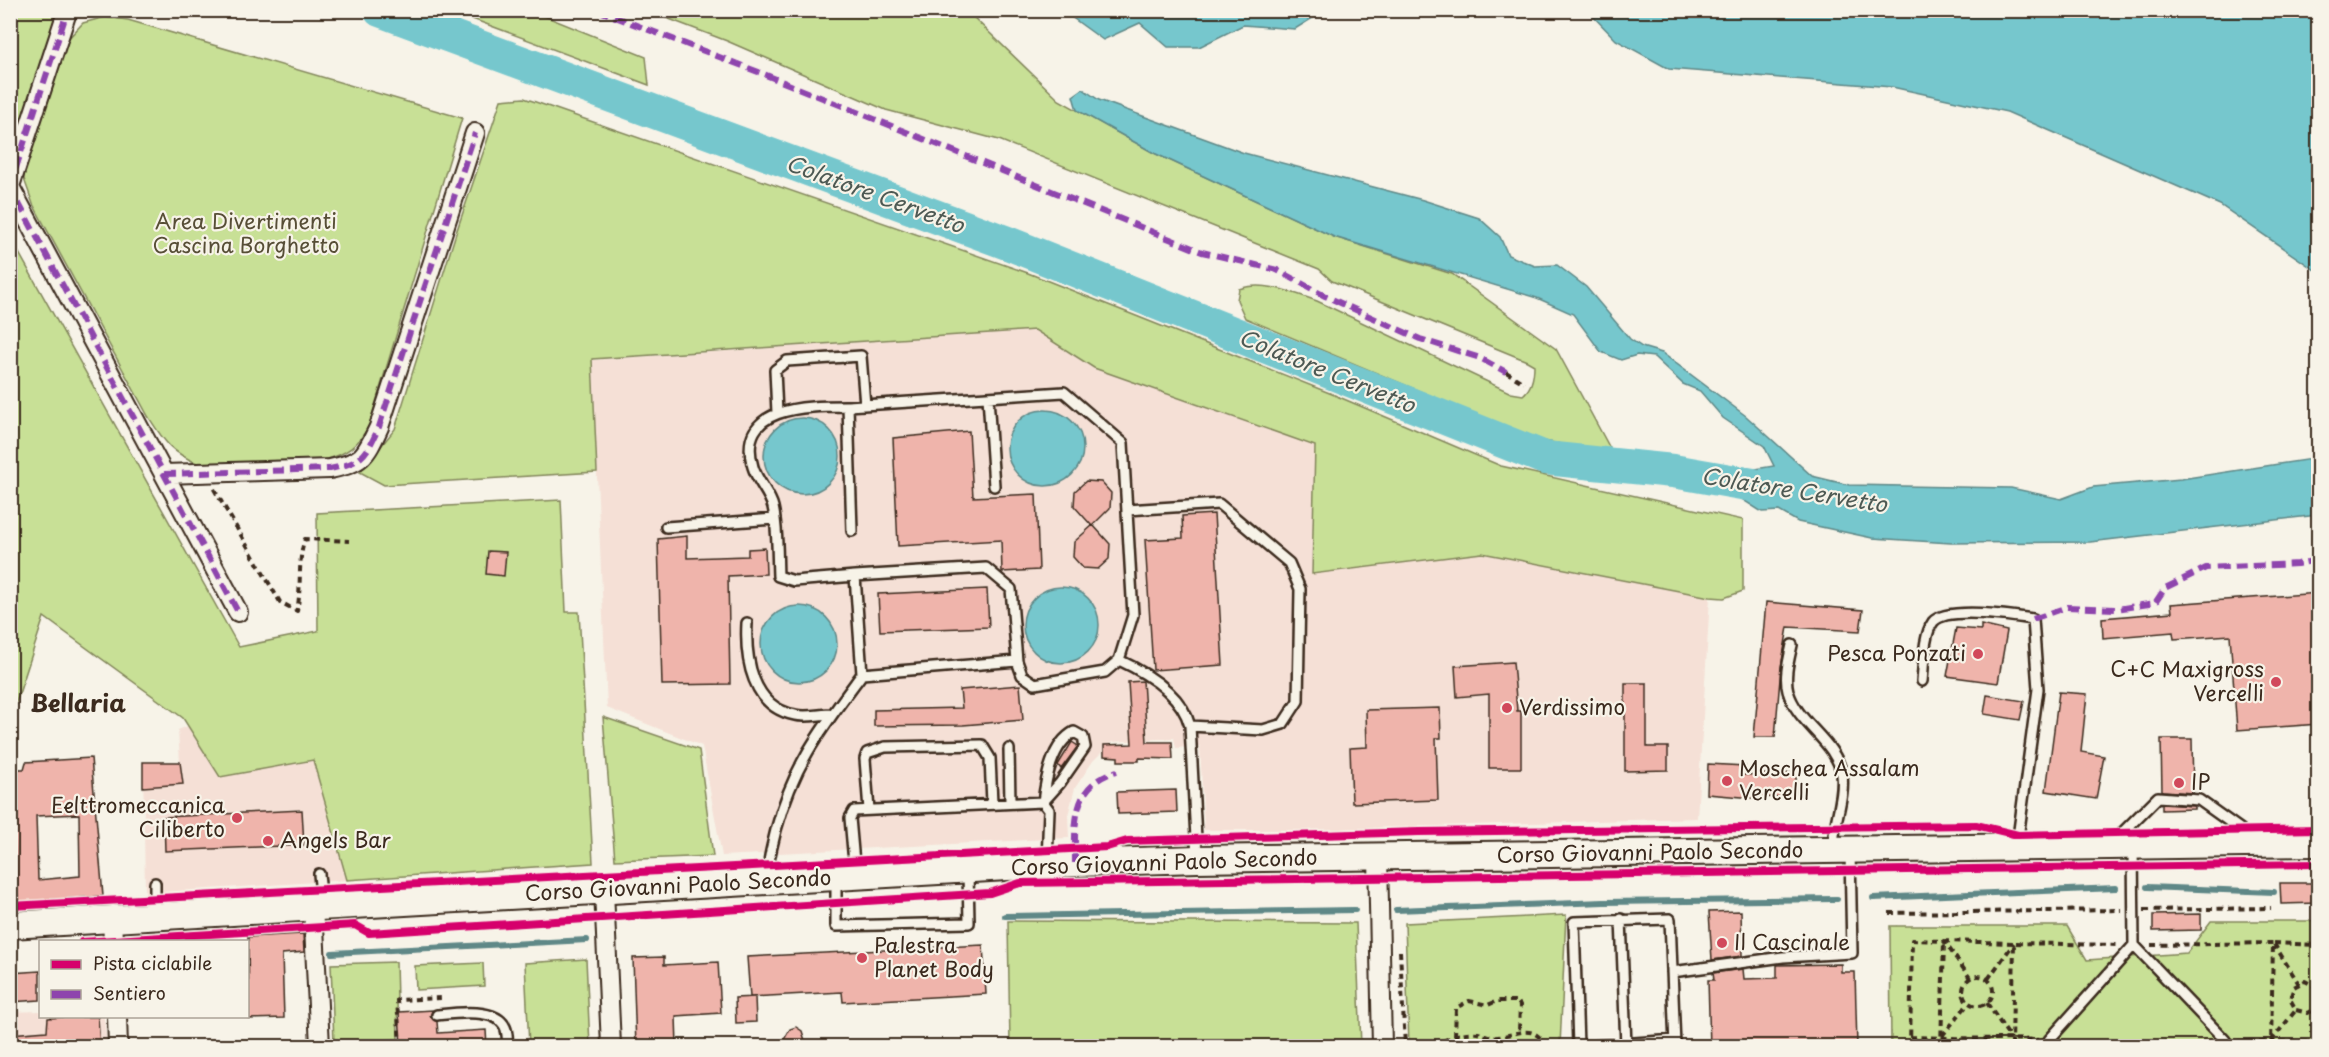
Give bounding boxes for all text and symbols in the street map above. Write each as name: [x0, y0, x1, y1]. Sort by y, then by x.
water label: Colatore Cervetto: [782, 145, 970, 240]
park label: Area Divertimenti Cascina Borghetto: [153, 204, 339, 260]
water label: Colatore Cervetto: [1234, 319, 1421, 420]
water label: Colatore Cervetto: [1699, 458, 1890, 520]
place label: Pesca Ponzati: [1827, 636, 1966, 668]
marker: Pesca Ponzati: [1971, 647, 1985, 661]
place label: C+C Maxigross Vercelli: [2110, 652, 2264, 708]
marker: C+C Maxigross Vercelli: [2269, 675, 2283, 689]
district label: Bellaria: [30, 684, 126, 720]
place label: Verdissimo: [1519, 690, 1625, 722]
marker: Verdissimo: [1500, 701, 1514, 715]
place label: Moschea Assalam Vercelli: [1739, 751, 1920, 807]
place label: IP: [2191, 765, 2210, 797]
marker: Moschea Assalam Vercelli: [1720, 774, 1734, 788]
marker: IP: [2172, 776, 2186, 790]
place label: Eelttromeccanica Ciliberto: [51, 788, 226, 844]
marker: Eelttromeccanica Ciliberto: [230, 811, 244, 825]
place label: Angels Bar: [280, 823, 391, 855]
street label: Corso Giovanni Paolo Secondo: [1496, 832, 1804, 870]
marker: Angels Bar: [261, 834, 275, 848]
street label: Corso Giovanni Paolo Secondo: [1010, 840, 1318, 882]
street label: Corso Giovanni Paolo Secondo: [524, 860, 832, 908]
place label: Il Cascinale: [1734, 925, 1850, 957]
place label: Palestra Planet Body: [874, 928, 994, 984]
marker: Il Cascinale: [1715, 936, 1729, 950]
legend: [39, 940, 249, 1018]
text: Pista ciclabile: [93, 949, 212, 976]
marker: Palestra Planet Body: [855, 951, 869, 965]
text: Sentiero: [93, 979, 166, 1006]

